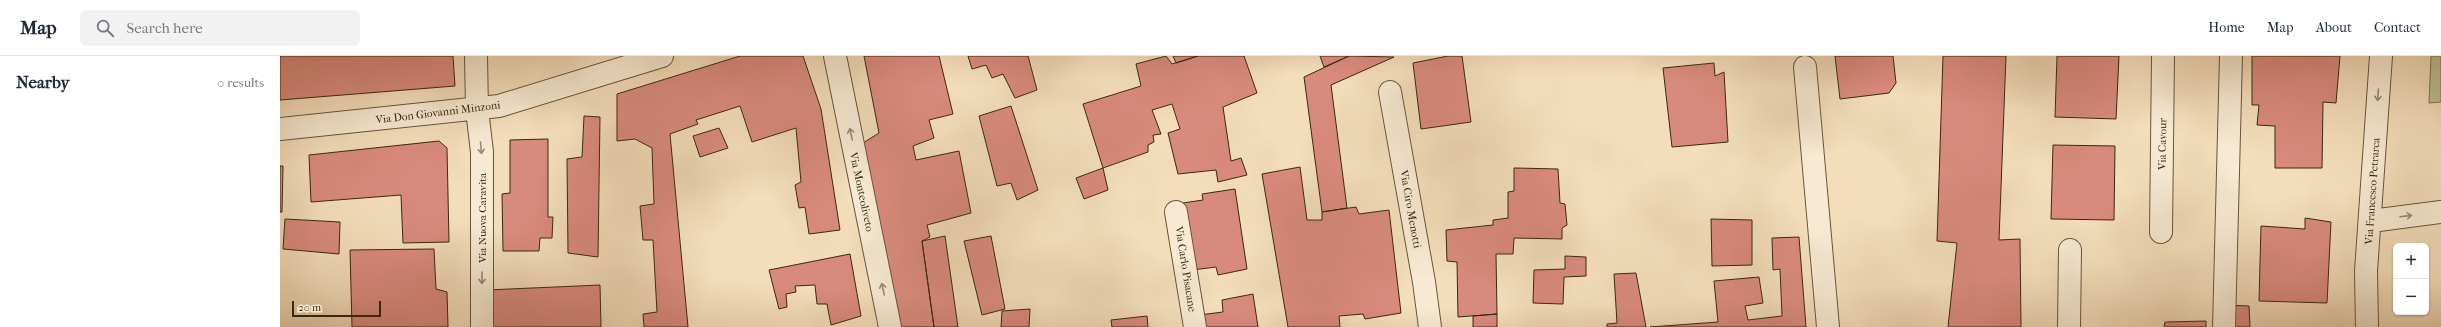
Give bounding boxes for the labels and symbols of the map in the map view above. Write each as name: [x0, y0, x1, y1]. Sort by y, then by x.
one-way arrow: [2375, 88, 2382, 101]
street label: Via Don Giovanni Minzoni: [374, 98, 502, 127]
street label: Via Cavour: [2156, 118, 2169, 171]
one-way arrow: [846, 128, 854, 141]
street label: Via Francesco Petrarca: [2362, 136, 2383, 246]
one-way arrow: [478, 141, 485, 154]
street label: Via Monteoliveto: [847, 150, 876, 233]
street label: Via Ciro Menotti: [1397, 168, 1424, 250]
street label: Via Nuova Caravita: [476, 172, 489, 264]
one-way arrow: [2399, 213, 2412, 220]
street label: Via Carlo Pisacane: [1172, 224, 1199, 313]
one-way arrow: [478, 271, 486, 284]
one-way arrow: [878, 283, 886, 296]
scale bar: [292, 299, 381, 318]

